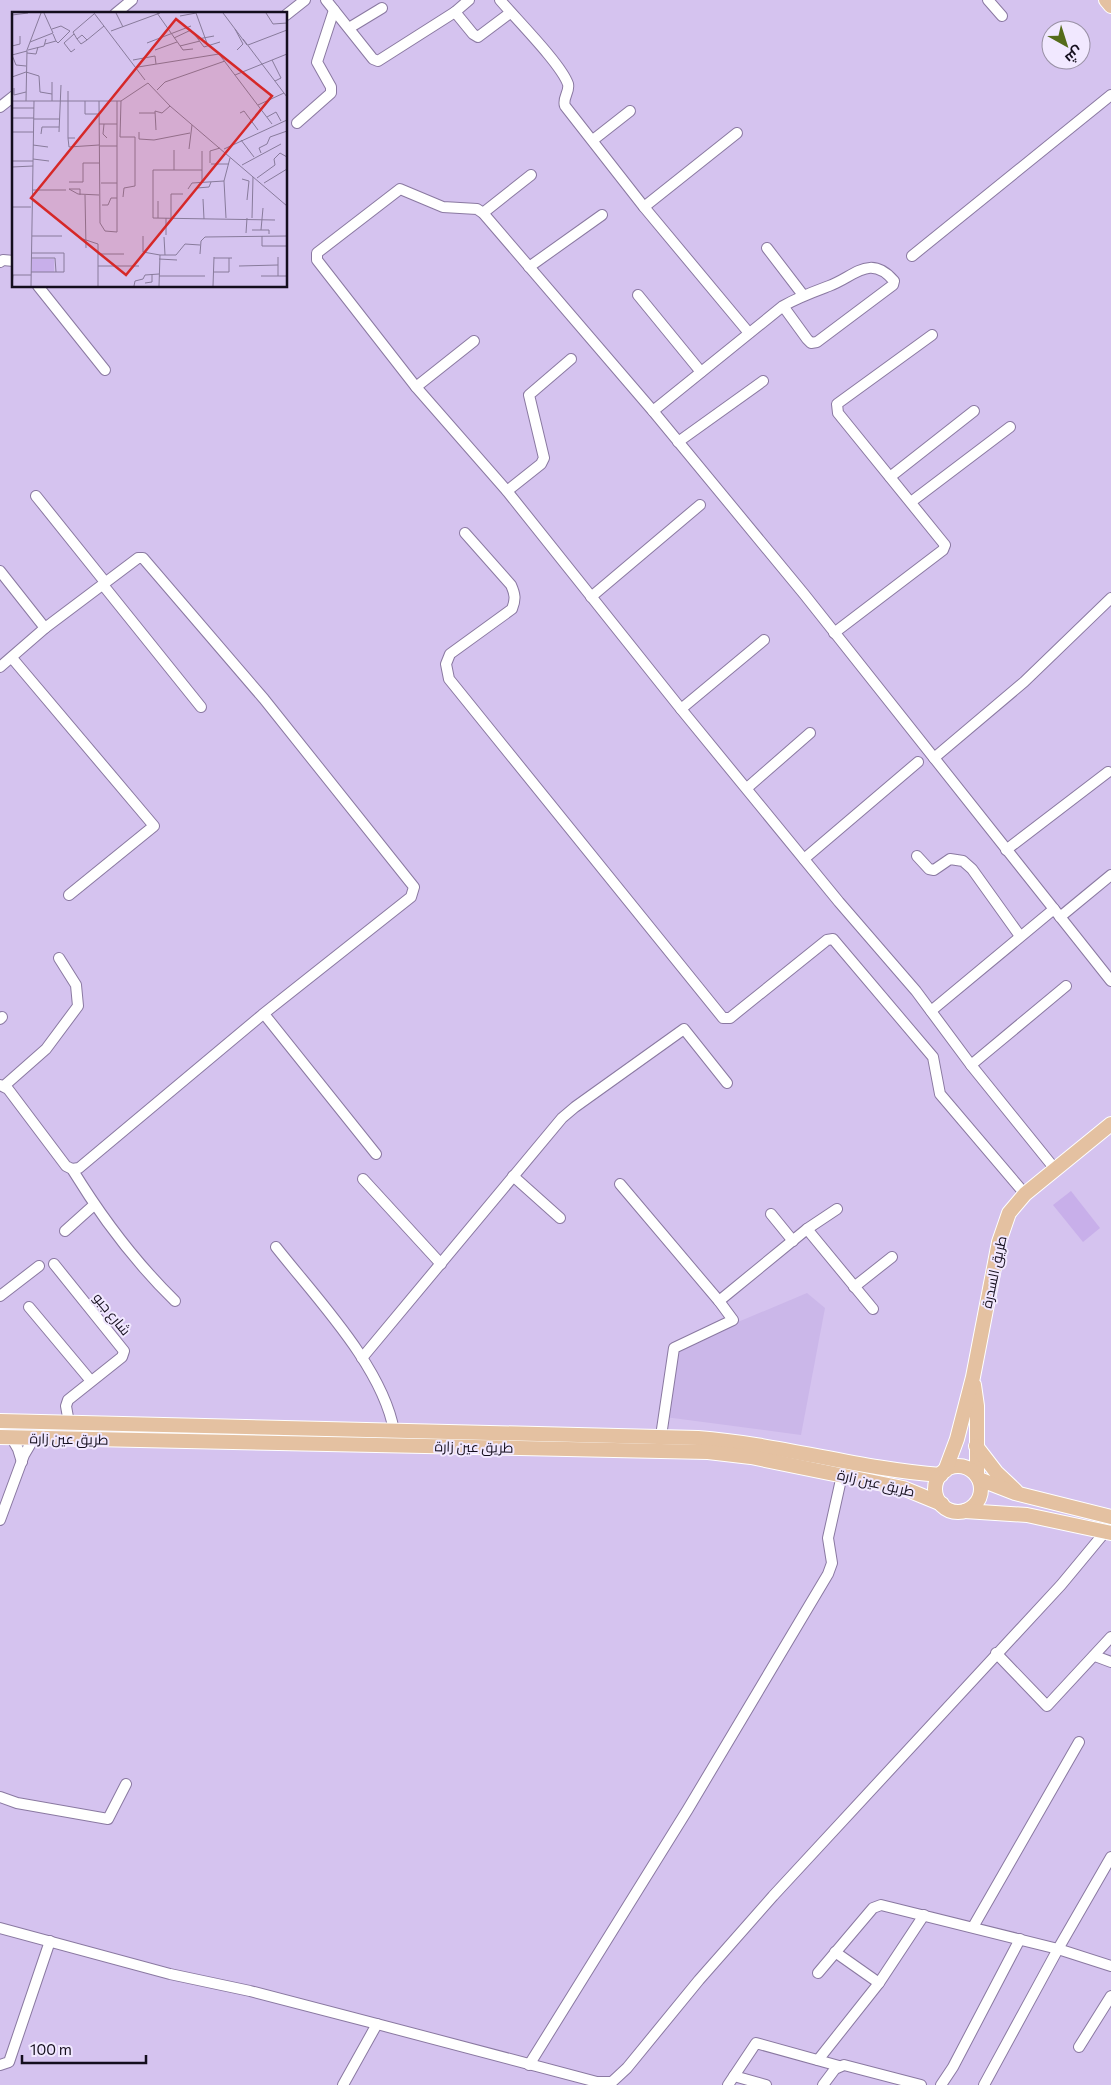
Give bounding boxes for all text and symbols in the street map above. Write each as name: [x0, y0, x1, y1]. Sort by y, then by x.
inset map: [12, 12, 288, 288]
north arrow: [1041, 20, 1091, 70]
text: ش: [1062, 42, 1087, 68]
street label: طريق السدرة: [978, 1234, 1010, 1310]
street label: شارع جبو: [89, 1289, 135, 1339]
street label: طريق عين زارة: [29, 1429, 109, 1449]
street label: طريق عين زارة: [434, 1437, 514, 1457]
street label: طريق عين زارة: [836, 1465, 916, 1501]
scale bar: [22, 2032, 146, 2064]
text: 100 m: [30, 2040, 72, 2058]

